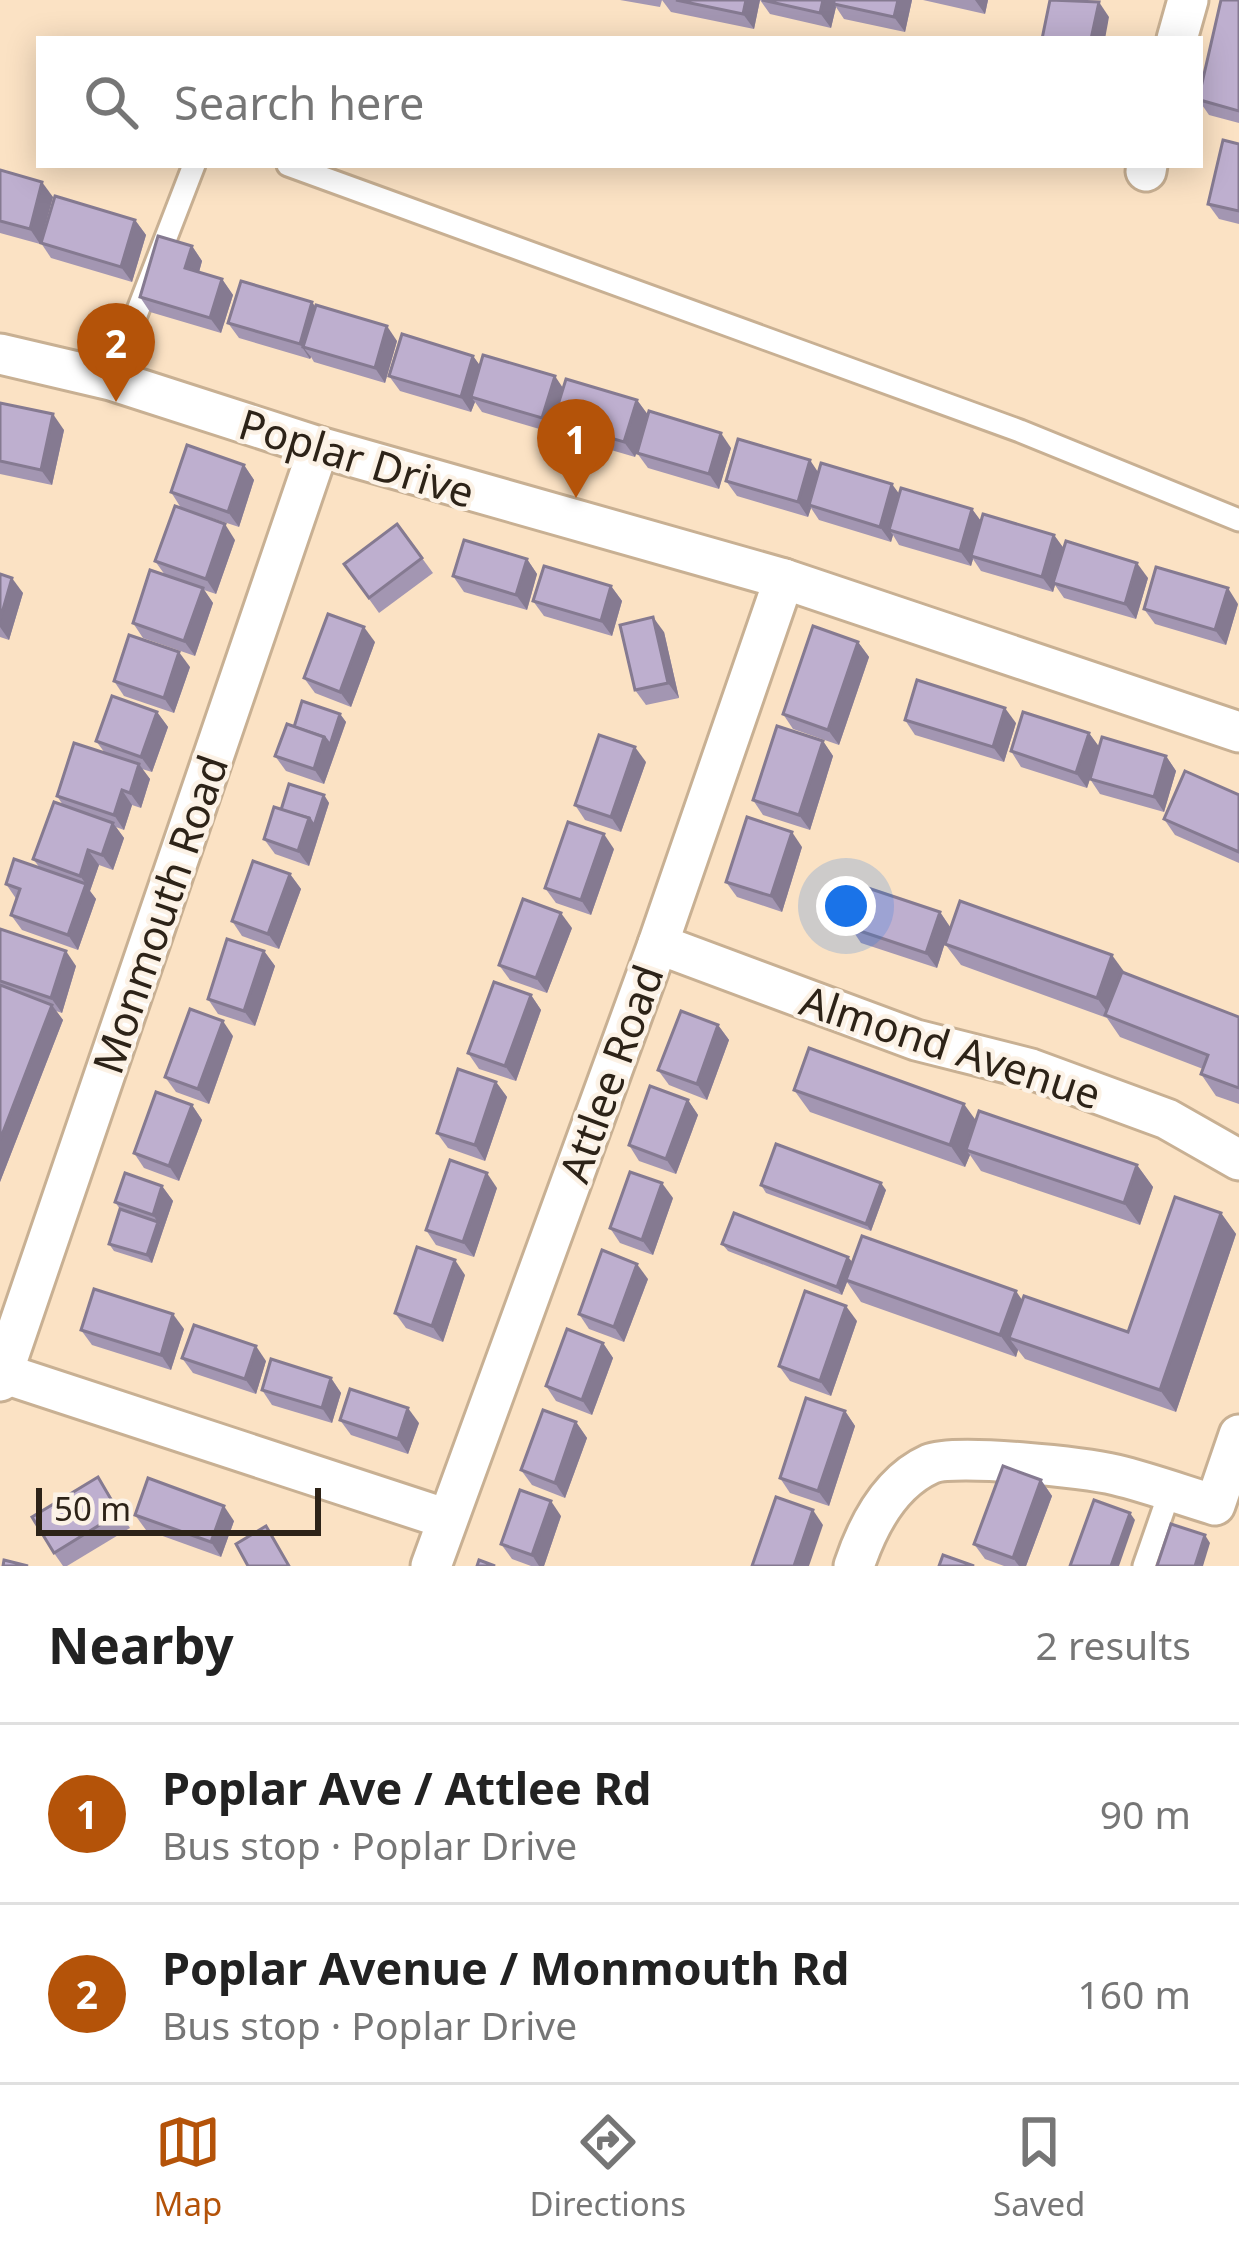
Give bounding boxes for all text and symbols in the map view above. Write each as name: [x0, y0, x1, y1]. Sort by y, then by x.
search box: [36, 36, 1203, 168]
icon: search: [78, 69, 144, 135]
text: Search here: [174, 72, 424, 133]
pin: 2: [77, 303, 155, 402]
street label: Poplar Drive: [232, 394, 482, 520]
pin: 1: [537, 399, 615, 498]
street label: Monmouth Road: [78, 747, 240, 1081]
your location: [816, 876, 876, 936]
street label: Attlee Road: [544, 956, 676, 1190]
street label: Almond Avenue: [794, 971, 1108, 1121]
scale bar: [36, 1482, 321, 1535]
text: 50 m: [54, 1486, 131, 1531]
text: Nearby: [48, 1609, 234, 1679]
text: 2 results: [1036, 1618, 1191, 1671]
text: Poplar Ave / Attlee Rd: [162, 1757, 651, 1818]
text: 1: [76, 1787, 98, 1840]
text: 90 m: [1100, 1787, 1191, 1840]
text: Bus stop · Poplar Drive: [162, 1818, 577, 1871]
text: Poplar Avenue / Monmouth Rd: [162, 1937, 849, 1998]
text: 2: [76, 1967, 98, 2020]
text: 160 m: [1077, 1967, 1191, 2020]
text: Bus stop · Poplar Drive: [162, 1998, 577, 2051]
tab: Map: [154, 2109, 222, 2226]
tab: Directions: [529, 2109, 686, 2226]
tab: Saved: [993, 2109, 1085, 2226]

